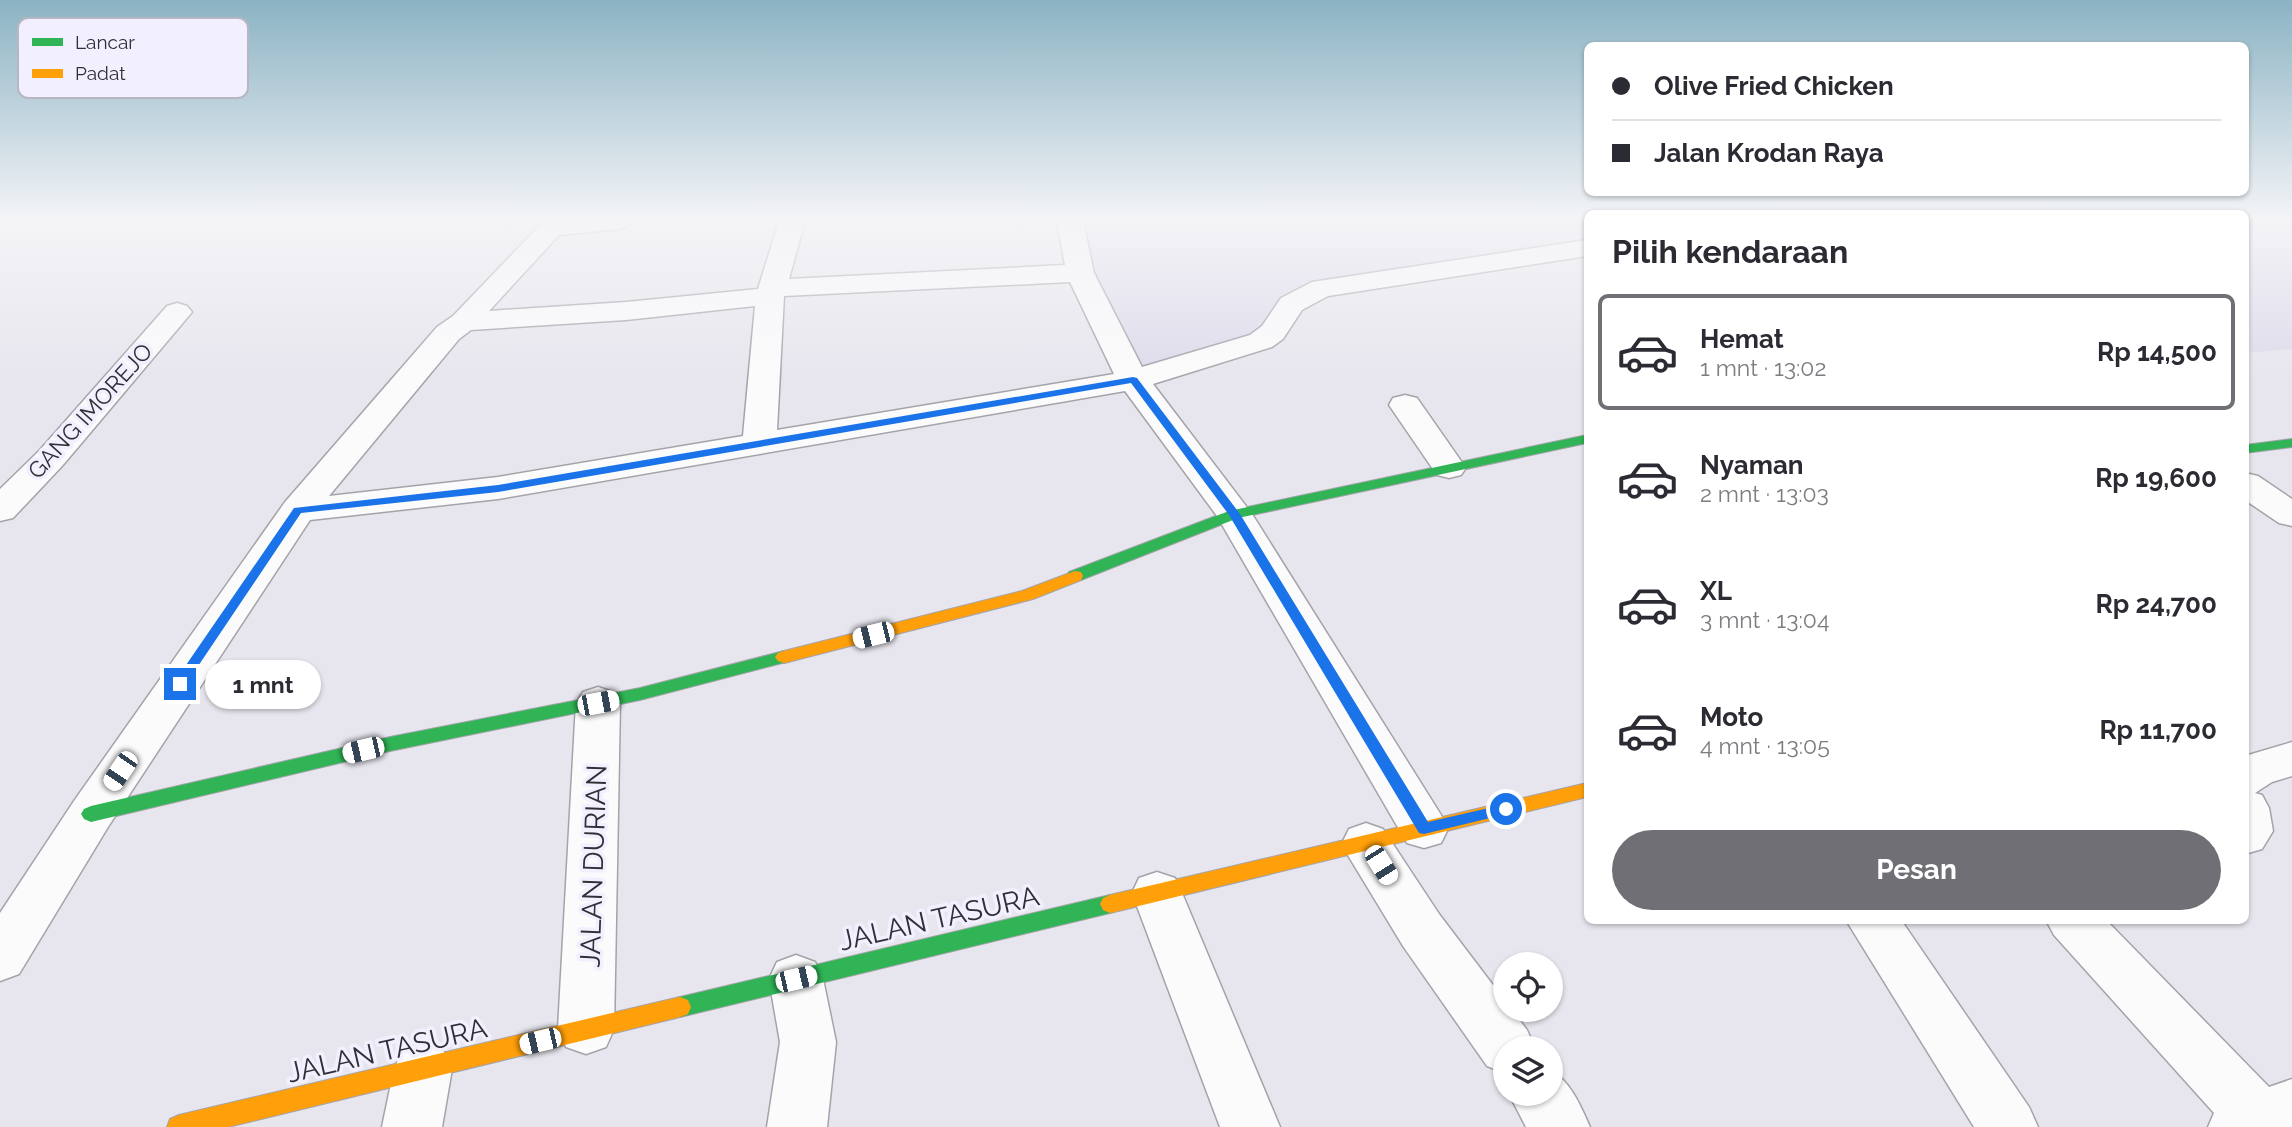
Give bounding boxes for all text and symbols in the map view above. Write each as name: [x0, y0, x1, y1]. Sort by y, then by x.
legend: [18, 18, 248, 98]
text: Lancar: [75, 31, 135, 53]
text: Padat: [75, 62, 126, 84]
text: Olive Fried Chicken: [1654, 71, 1894, 101]
text: Jalan Krodan Raya: [1654, 138, 1884, 168]
text: Pilih kendaraan: [1612, 233, 1848, 270]
icon: car: [1616, 321, 1679, 384]
text: Hemat: [1700, 324, 1784, 354]
street label: GANG IMOREJO: [22, 337, 157, 484]
text: Rp 14,500: [2097, 337, 2217, 367]
text: 1 mnt · 13:02: [1700, 354, 1826, 381]
icon: car: [1616, 447, 1679, 510]
text: Nyaman: [1700, 450, 1804, 480]
text: Rp 19,600: [2095, 463, 2217, 493]
text: 2 mnt · 13:03: [1700, 480, 1829, 507]
icon: car: [1616, 573, 1679, 636]
text: XL: [1700, 576, 1732, 606]
text: Rp 24,700: [2096, 589, 2217, 619]
text: 3 mnt · 13:04: [1700, 606, 1829, 633]
car: [851, 620, 896, 650]
callout: 1 mnt: [204, 660, 320, 708]
route end: [164, 668, 196, 700]
text: 1 mnt: [233, 671, 293, 698]
car: [576, 689, 621, 717]
icon: car: [1616, 699, 1679, 762]
text: Moto: [1700, 702, 1763, 732]
text: Rp 11,700: [2099, 715, 2217, 745]
text: 4 mnt · 13:05: [1700, 732, 1830, 759]
car: [341, 735, 386, 765]
car: [100, 748, 141, 794]
street label: JALAN DURIAN: [573, 764, 614, 968]
route start: [1490, 793, 1522, 825]
button: Pesan: [1612, 830, 2221, 910]
car: [1361, 842, 1402, 888]
street label: JALAN TASURA: [836, 879, 1042, 958]
map controls: [1493, 952, 1563, 1106]
button: locate: [1493, 952, 1563, 1022]
car: [774, 964, 819, 994]
street label: JALAN TASURA: [284, 1011, 490, 1090]
car: [518, 1026, 563, 1056]
button: layers: [1493, 1036, 1563, 1106]

